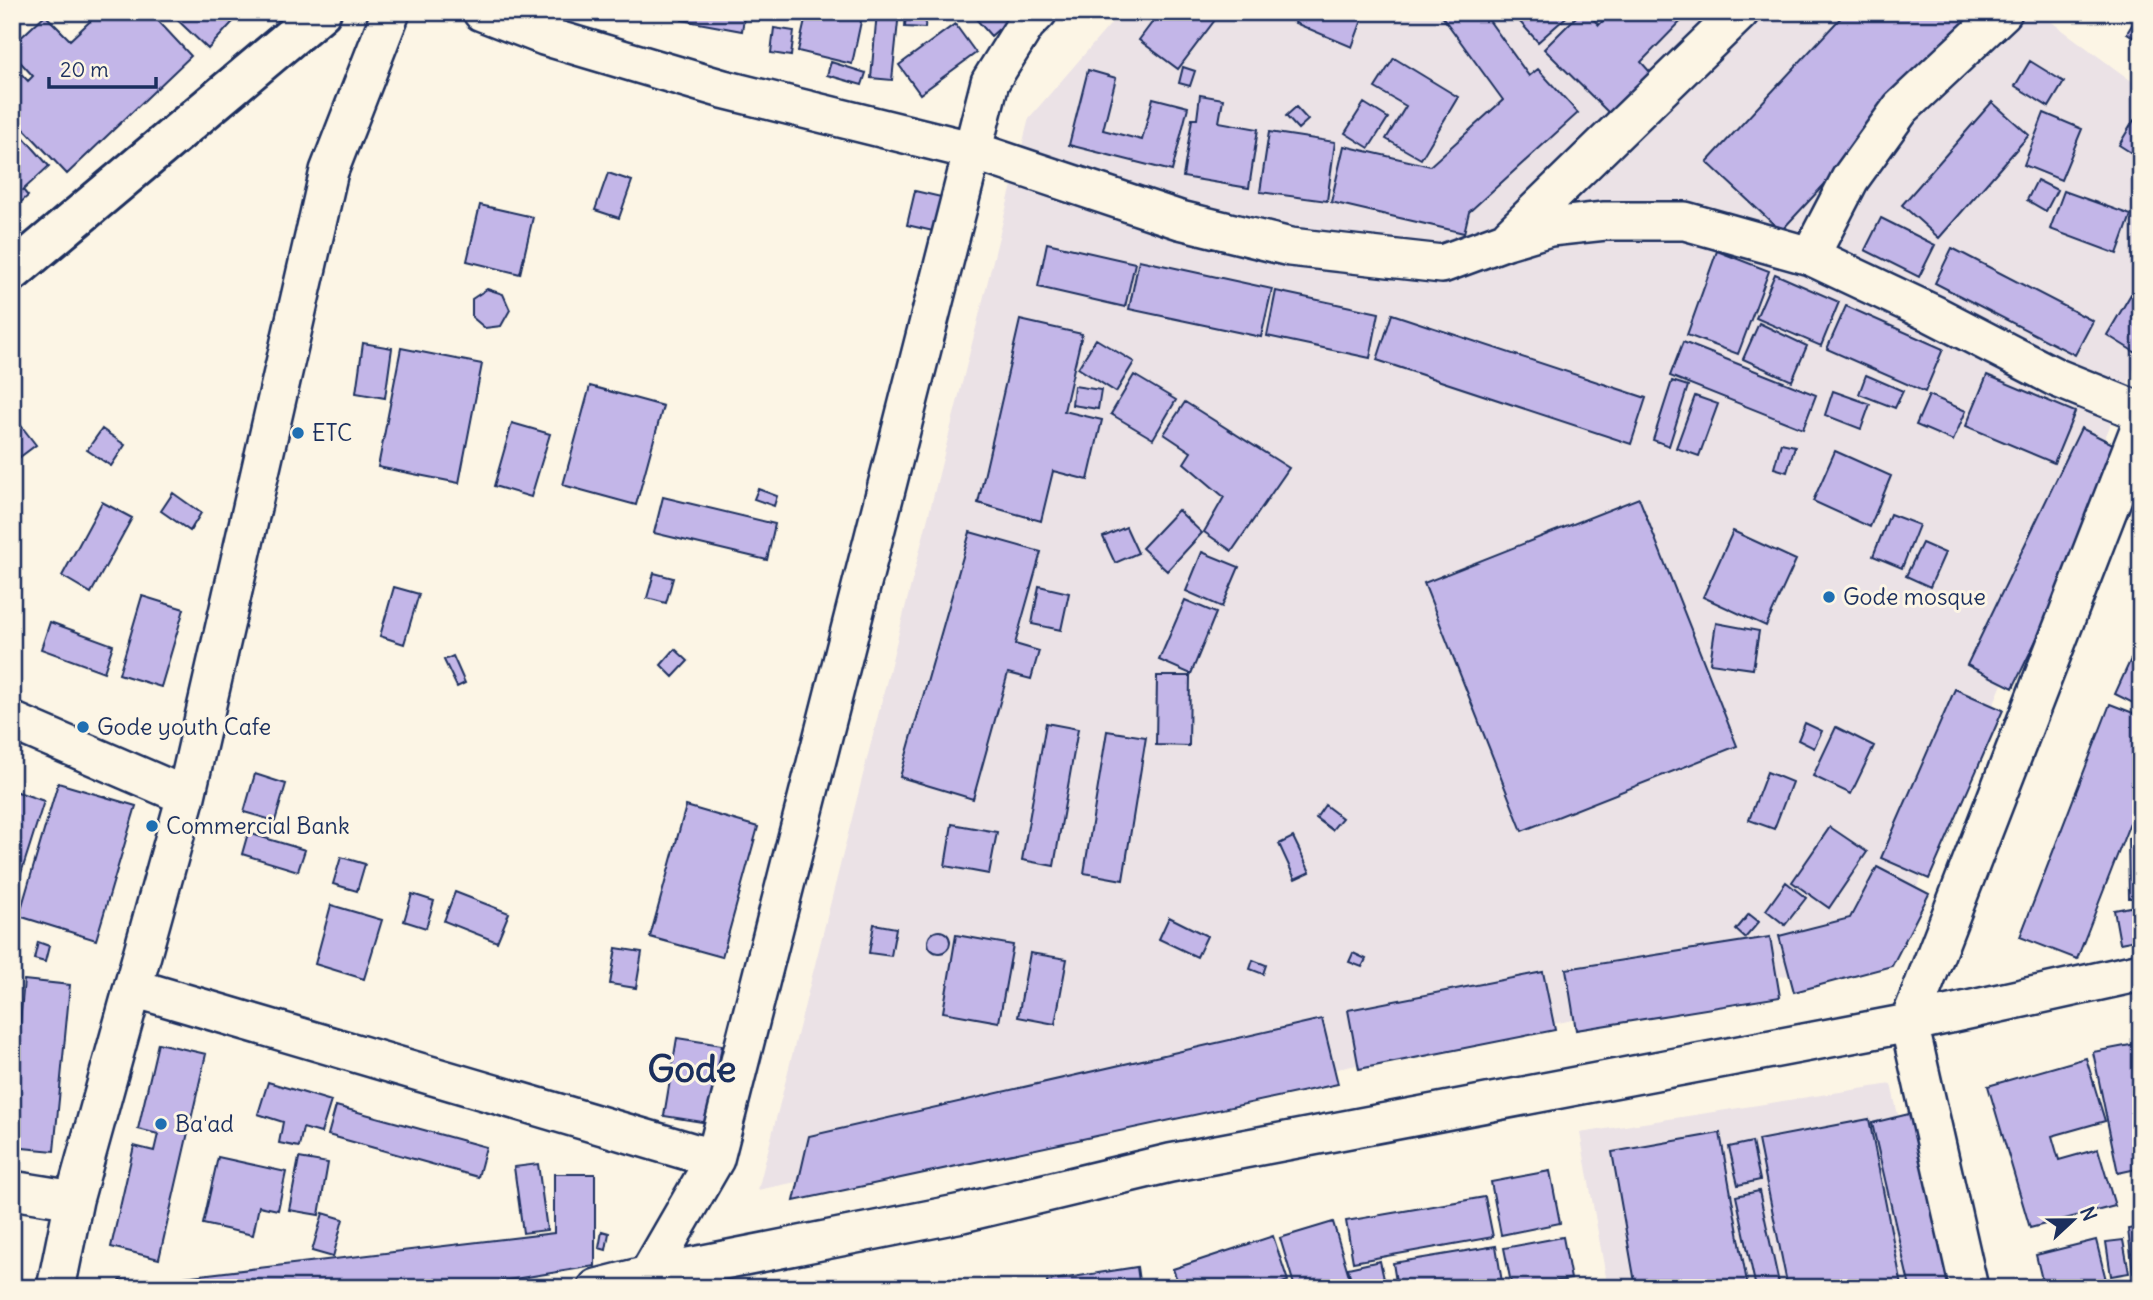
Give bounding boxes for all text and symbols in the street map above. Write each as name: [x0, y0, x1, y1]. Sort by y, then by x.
scale bar: [49, 46, 156, 90]
text: 20 m: [60, 56, 109, 83]
place label: ETC: [312, 418, 352, 447]
marker: ETC: [290, 425, 306, 441]
place label: Gode mosque: [1843, 582, 1986, 611]
marker: Gode mosque: [1821, 589, 1837, 605]
place label: Gode youth Cafe: [97, 712, 271, 741]
marker: Gode youth Cafe: [75, 719, 91, 735]
place label: Commercial Bank: [166, 811, 350, 840]
marker: Commercial Bank: [144, 818, 160, 834]
district label: Gode: [647, 1046, 737, 1092]
place label: Ba'ad: [175, 1109, 234, 1138]
marker: Ba'ad: [153, 1116, 169, 1132]
north arrow: [2038, 1184, 2108, 1254]
text: N: [2075, 1203, 2102, 1224]

